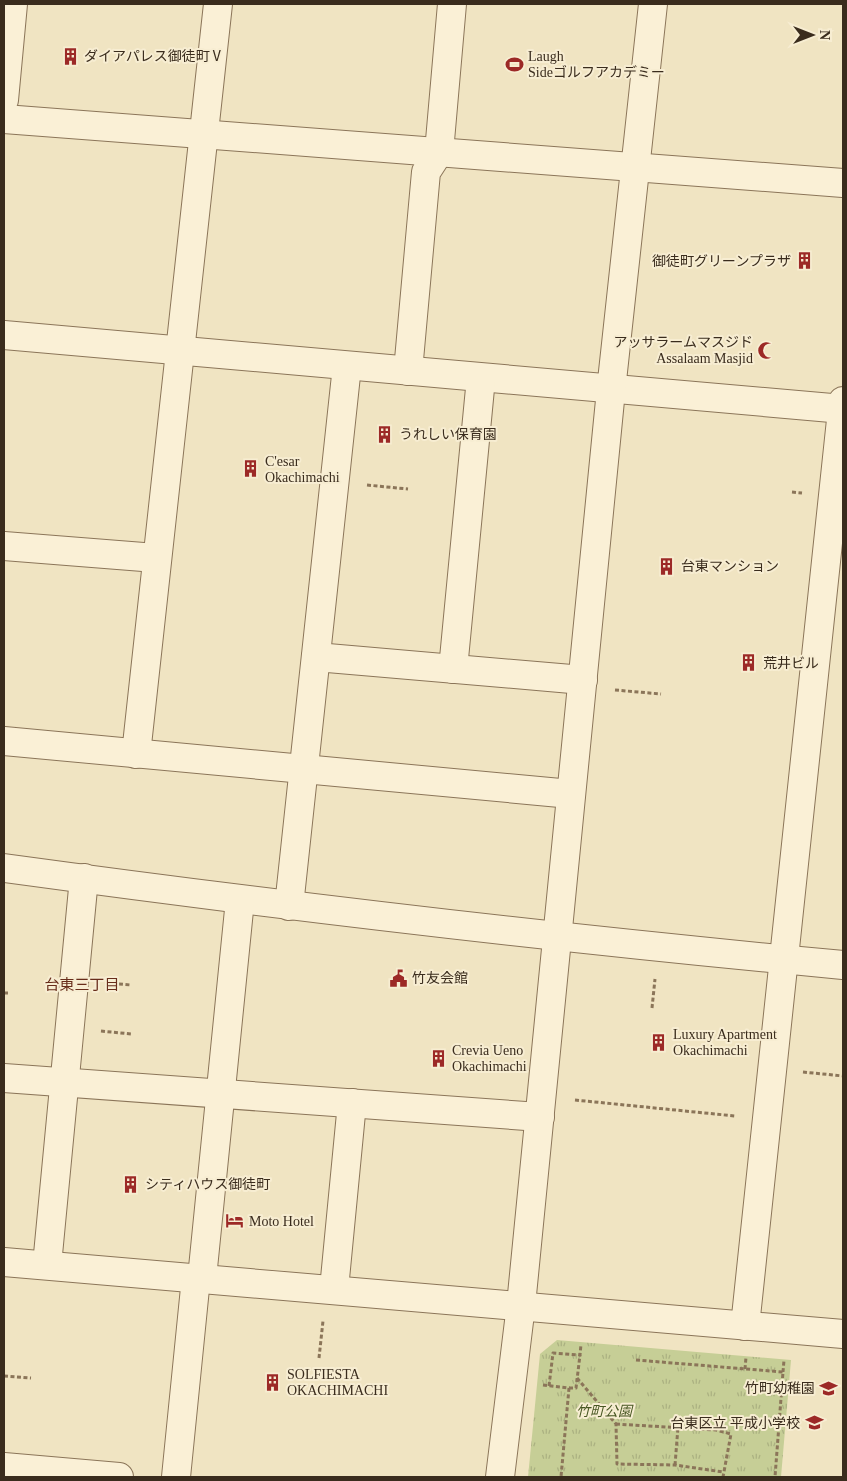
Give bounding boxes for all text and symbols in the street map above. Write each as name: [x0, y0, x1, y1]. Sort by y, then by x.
north arrow: [787, 10, 837, 60]
text: N: [817, 30, 832, 40]
building icon: ダイアパレス御徒町Ⅴ: [60, 46, 80, 66]
place label: ダイアパレス御徒町Ⅴ: [84, 49, 224, 64]
place label: Laugh Sideゴルフアカデミー: [528, 49, 665, 80]
sports icon: Laugh Sideゴルフアカデミー: [504, 54, 524, 74]
building icon: 御徒町グリーンプラザ: [795, 251, 815, 271]
place label: 御徒町グリーンプラザ: [652, 254, 791, 269]
place label: アッサラームマスジド Assalaam Masjid: [613, 335, 753, 366]
mosque icon: アッサラームマスジド Assalaam Masjid: [757, 340, 777, 360]
building icon: うれしい保育園: [375, 424, 395, 444]
place label: うれしい保育園: [399, 427, 497, 442]
place label: C'esar Okachimachi: [265, 454, 340, 485]
building icon: C'esar Okachimachi: [241, 459, 261, 479]
building icon: 台東マンション: [657, 556, 677, 576]
place label: 台東マンション: [681, 558, 779, 574]
building icon: 荒井ビル: [739, 653, 759, 673]
place label: 荒井ビル: [763, 655, 819, 671]
public building icon: 竹友会館: [388, 968, 408, 988]
place label: 竹友会館: [412, 971, 468, 986]
district label: 台東三丁目: [44, 977, 120, 993]
place label: Luxury Apartment Okachimachi: [673, 1027, 777, 1058]
building icon: Luxury Apartment Okachimachi: [649, 1032, 669, 1052]
place label: Crevia Ueno Okachimachi: [452, 1043, 527, 1074]
building icon: Crevia Ueno Okachimachi: [428, 1048, 448, 1068]
building icon: シティハウス御徒町: [121, 1174, 141, 1194]
place label: シティハウス御徒町: [145, 1177, 270, 1192]
hotel icon: Moto Hotel: [225, 1211, 245, 1231]
place label: Moto Hotel: [249, 1214, 314, 1229]
place label: SOLFIESTA OKACHIMACHI: [287, 1367, 388, 1398]
building icon: SOLFIESTA OKACHIMACHI: [263, 1372, 283, 1392]
school or university icon: 竹町幼稚園: [819, 1378, 839, 1398]
place label: 竹町幼稚園: [745, 1381, 815, 1396]
park label: 竹町公園: [576, 1404, 634, 1419]
school or university icon: 台東区立 平成小学校: [804, 1413, 824, 1433]
place label: 台東区立 平成小学校: [671, 1415, 800, 1431]

